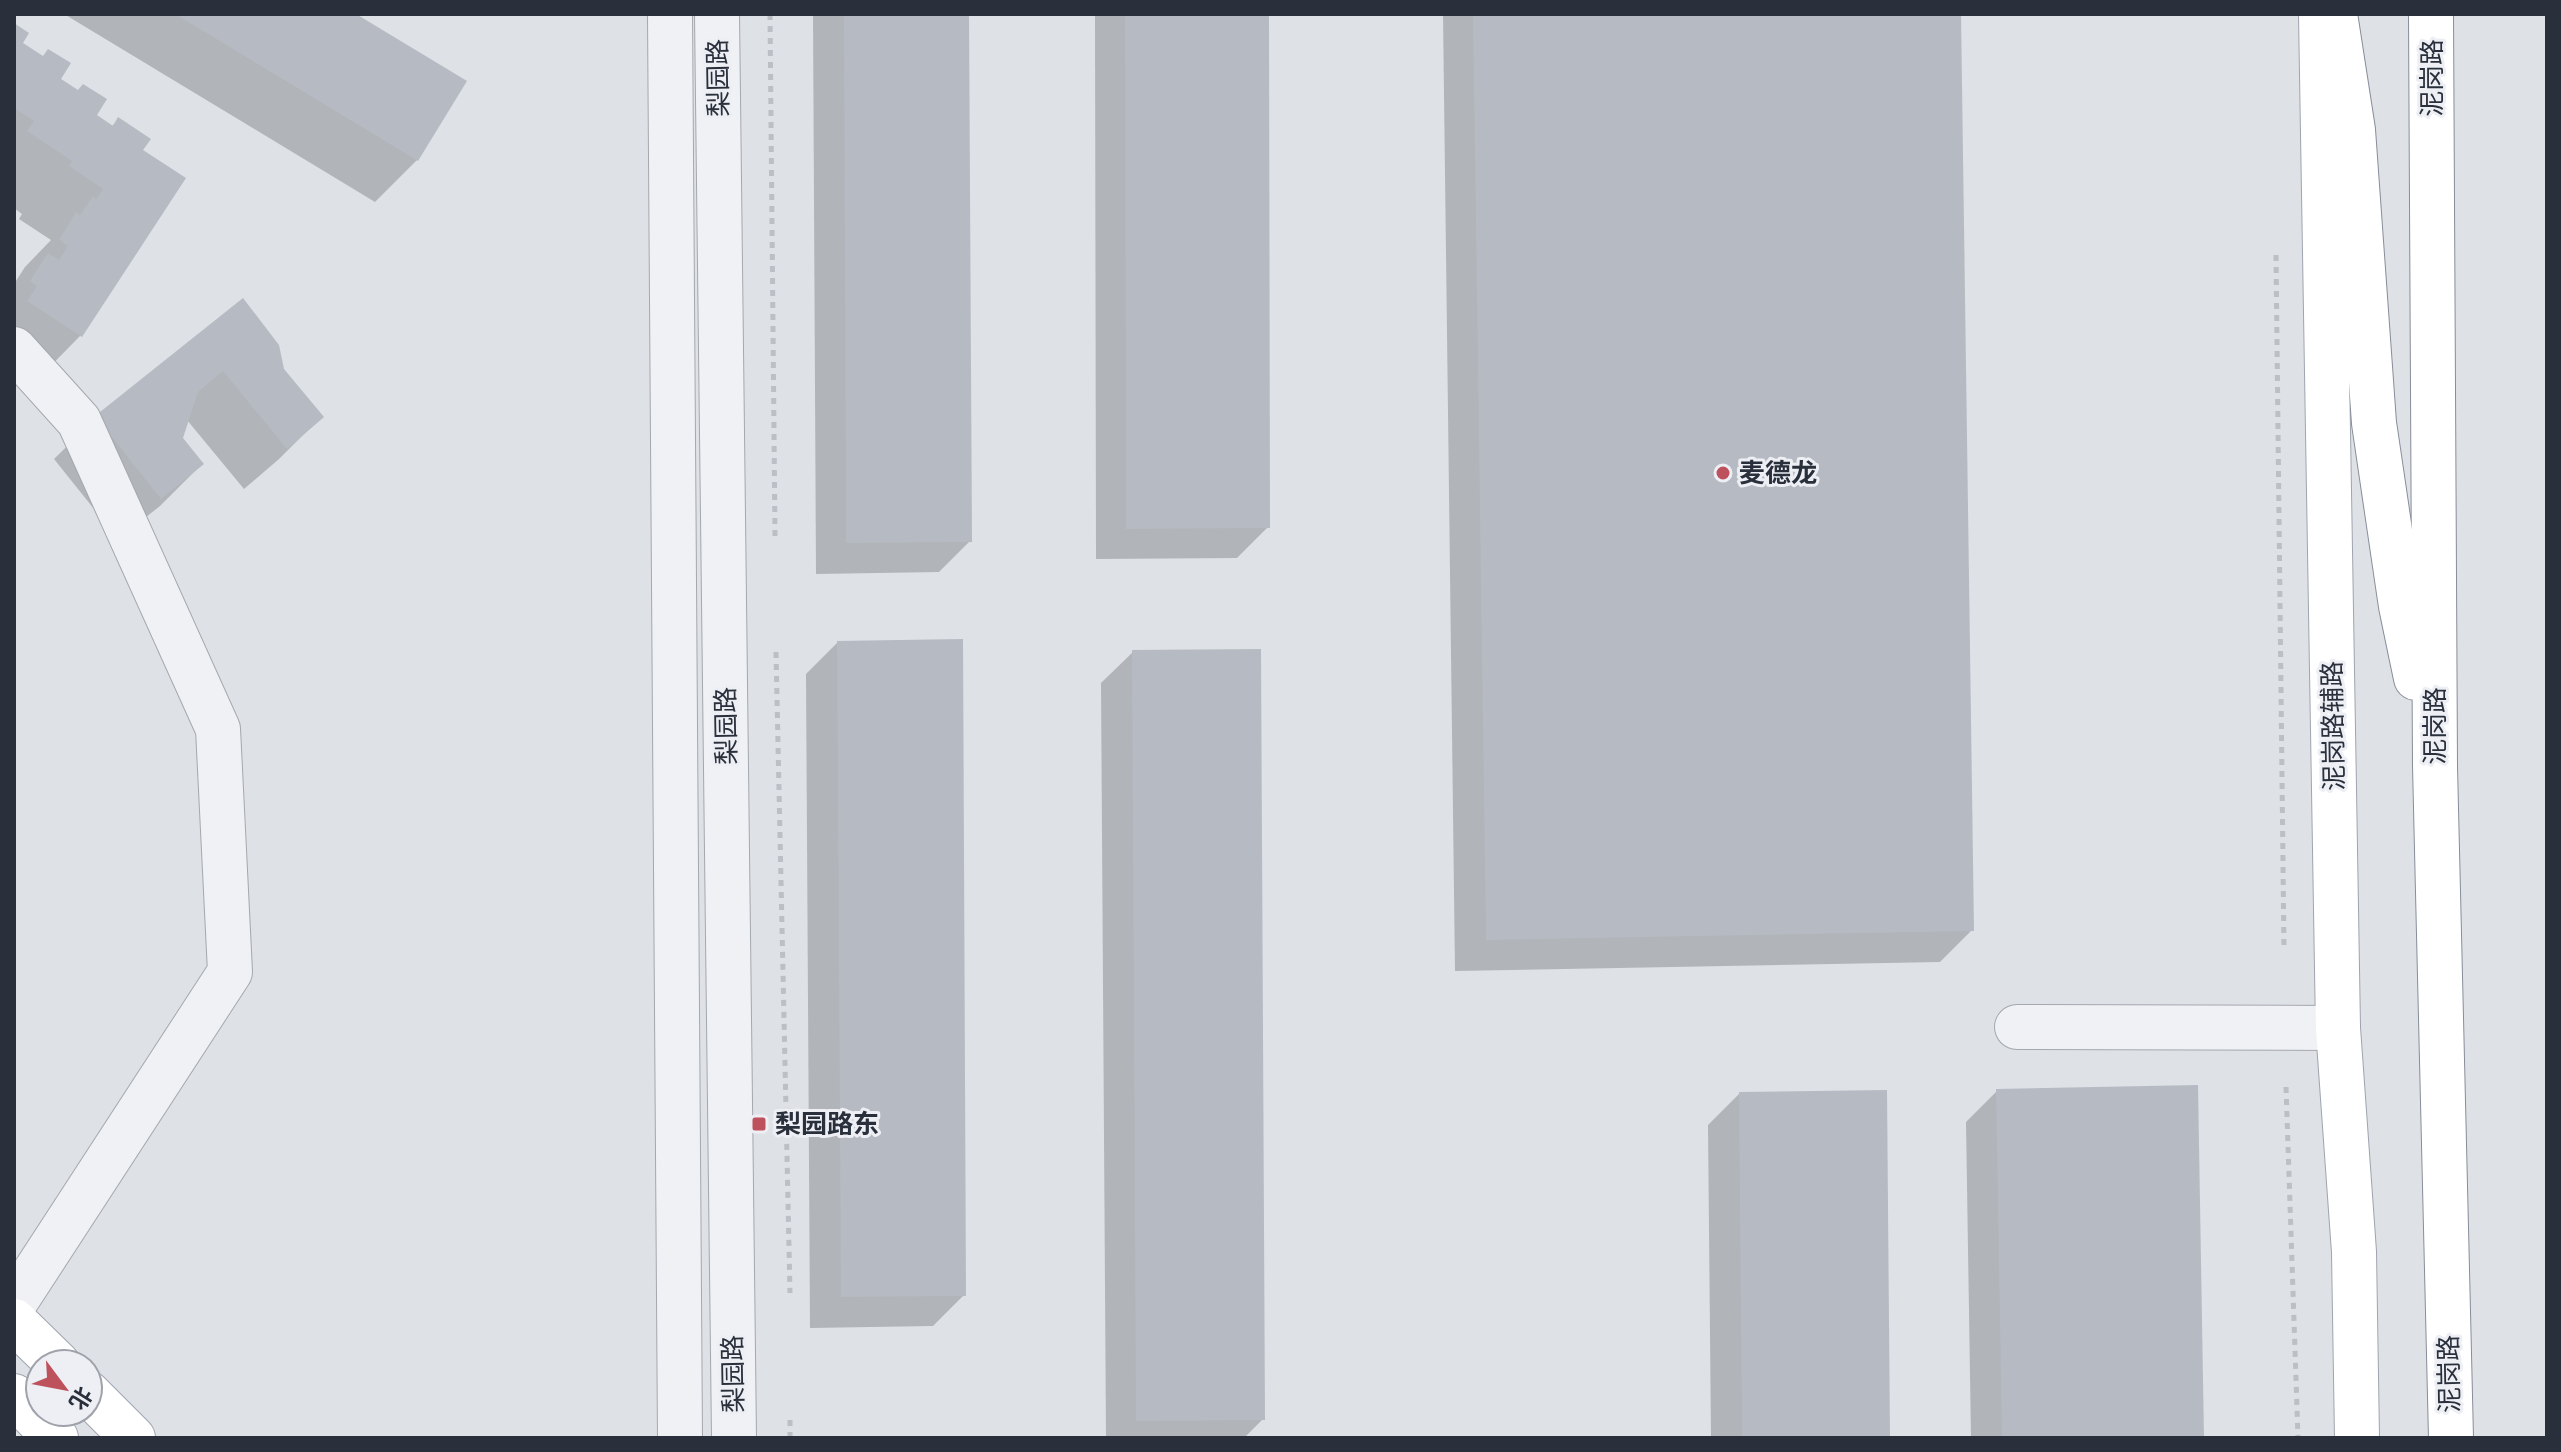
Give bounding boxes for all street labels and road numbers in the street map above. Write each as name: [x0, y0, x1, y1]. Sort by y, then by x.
street label: 梨园路: [702, 39, 733, 117]
street label: 泥岗路: [2417, 39, 2446, 117]
street label: 泥岗路辅路: [2317, 661, 2348, 791]
street label: 梨园路: [710, 687, 741, 765]
street label: 泥岗路: [2420, 687, 2449, 765]
street label: 梨园路: [717, 1335, 748, 1413]
street label: 泥岗路: [2433, 1335, 2464, 1413]

